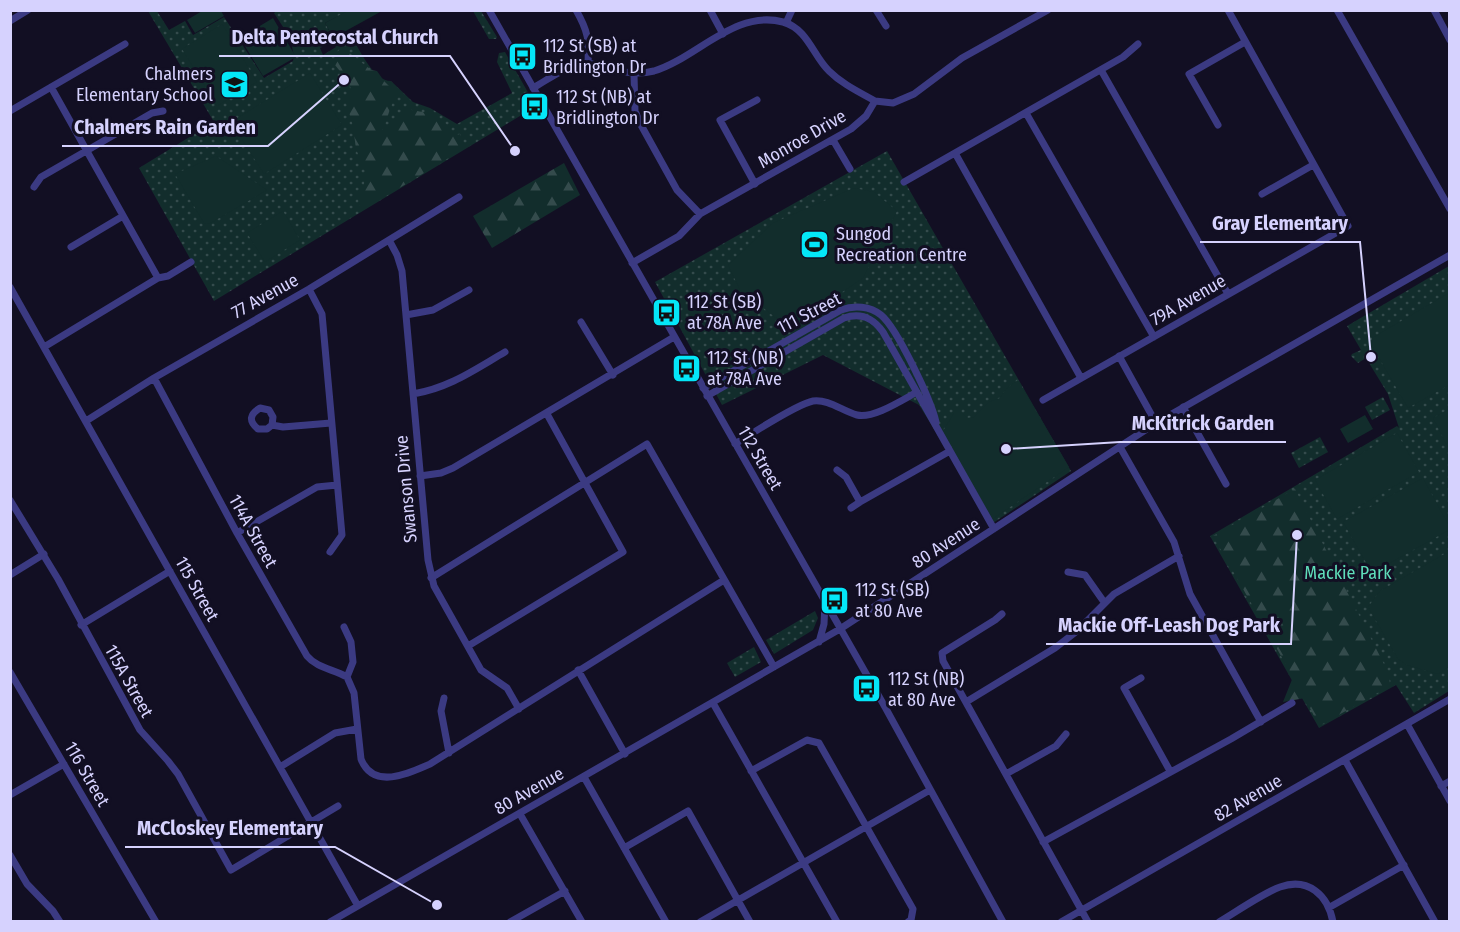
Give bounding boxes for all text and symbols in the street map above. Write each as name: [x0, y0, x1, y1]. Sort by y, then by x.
callout: Delta Pentecostal Church: [219, 18, 450, 56]
text: Delta Pentecostal Church: [231, 25, 439, 49]
place label: 112 St (SB) at Bridlington Dr: [543, 35, 647, 78]
bus stop icon: 112 St (SB) at Bridlington Dr: [506, 40, 538, 72]
place label: Chalmers Elementary School: [76, 63, 213, 106]
school or university icon: Chalmers Elementary School: [218, 68, 250, 100]
place label: 112 St (NB) at Bridlington Dr: [556, 86, 660, 129]
bus stop icon: 112 St (NB) at Bridlington Dr: [519, 91, 551, 123]
street label: Monroe Drive: [754, 105, 850, 173]
callout: Chalmers Rain Garden: [62, 108, 268, 146]
text: Chalmers Rain Garden: [74, 115, 256, 139]
callout: Gray Elementary: [1200, 204, 1360, 242]
text: Gray Elementary: [1212, 211, 1349, 235]
place label: Sungod Recreation Centre: [836, 223, 967, 266]
sports icon: Sungod Recreation Centre: [799, 228, 831, 260]
street label: 77 Avenue: [228, 269, 302, 323]
street label: 79A Avenue: [1146, 270, 1230, 330]
street label: 111 Street: [773, 287, 845, 338]
place label: 112 St (SB) at 78A Ave: [687, 291, 762, 334]
bus stop icon: 112 St (SB) at 78A Ave: [650, 296, 682, 328]
place label: 112 St (NB) at 78A Ave: [707, 347, 783, 390]
bus stop icon: 112 St (NB) at 78A Ave: [670, 352, 702, 384]
callout: McKitrick Garden: [1120, 404, 1286, 442]
text: McKitrick Garden: [1132, 411, 1274, 435]
street label: 112 Street: [733, 422, 787, 494]
street label: Swanson Drive: [390, 434, 422, 544]
street label: 114A Street: [224, 490, 282, 572]
street label: 80 Avenue: [908, 513, 984, 573]
street label: 115 Street: [170, 553, 224, 625]
park label: Mackie Park: [1304, 562, 1392, 584]
place label: 112 St (SB) at 80 Ave: [855, 579, 929, 622]
bus stop icon: 112 St (SB) at 80 Ave: [818, 584, 850, 616]
callout: Mackie Off-Leash Dog Park: [1046, 606, 1291, 644]
text: Mackie Off-Leash Dog Park: [1058, 613, 1281, 637]
street label: 115A Street: [100, 641, 158, 721]
place label: 112 St (NB) at 80 Ave: [888, 668, 964, 711]
bus stop icon: 112 St (NB) at 80 Ave: [851, 673, 883, 705]
street label: 116 Street: [60, 738, 114, 810]
street label: 80 Avenue: [490, 762, 568, 820]
street label: 82 Avenue: [1210, 770, 1286, 826]
callout: McCloskey Elementary: [125, 809, 335, 847]
text: McCloskey Elementary: [137, 816, 324, 840]

